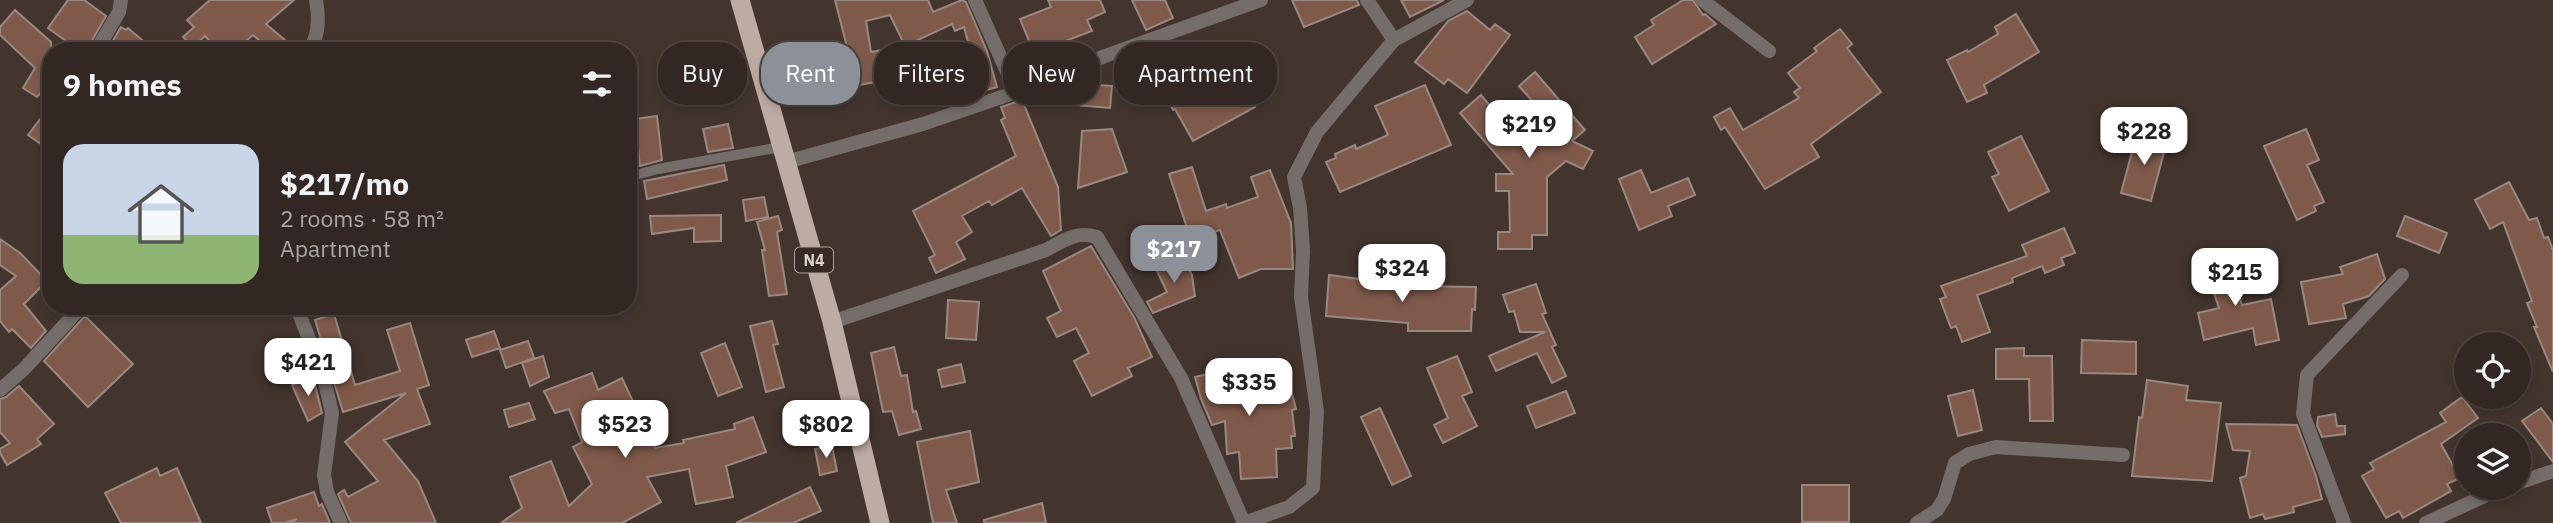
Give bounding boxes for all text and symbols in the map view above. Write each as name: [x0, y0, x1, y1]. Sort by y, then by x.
chip: Buy: [658, 42, 747, 105]
chip: Rent: [761, 42, 860, 105]
chip: Filters: [874, 42, 989, 105]
chip: New: [1003, 42, 1100, 105]
chip: Apartment: [1114, 42, 1277, 105]
text: 9 homes: [63, 65, 182, 104]
icon: filters: [578, 65, 616, 103]
pin: $219: [1488, 100, 1570, 160]
text: $219: [1501, 108, 1557, 138]
pin: $228: [2103, 108, 2185, 167]
text: $228: [2116, 115, 2172, 145]
text: $217/mo: [280, 164, 409, 203]
icon: home: [119, 172, 203, 256]
text: 2 rooms · 58 m²: [280, 203, 444, 233]
pin: $217: [1133, 226, 1215, 285]
text: Apartment: [280, 233, 391, 263]
text: $217: [1146, 233, 1202, 263]
pin: $324: [1361, 244, 1443, 304]
road number: N4: [795, 248, 833, 272]
pin: $215: [2194, 248, 2276, 308]
text: $324: [1374, 252, 1430, 282]
text: $215: [2207, 256, 2263, 286]
map controls: [2454, 332, 2531, 500]
button: locate: [2454, 332, 2531, 409]
pin: $421: [267, 338, 349, 398]
text: $421: [280, 346, 336, 376]
pin: $335: [1208, 358, 1290, 418]
text: $335: [1221, 366, 1277, 396]
pin: $523: [584, 400, 666, 460]
pin: $802: [785, 400, 867, 460]
text: $523: [597, 408, 653, 438]
text: $802: [798, 408, 854, 438]
button: layers: [2454, 423, 2531, 500]

